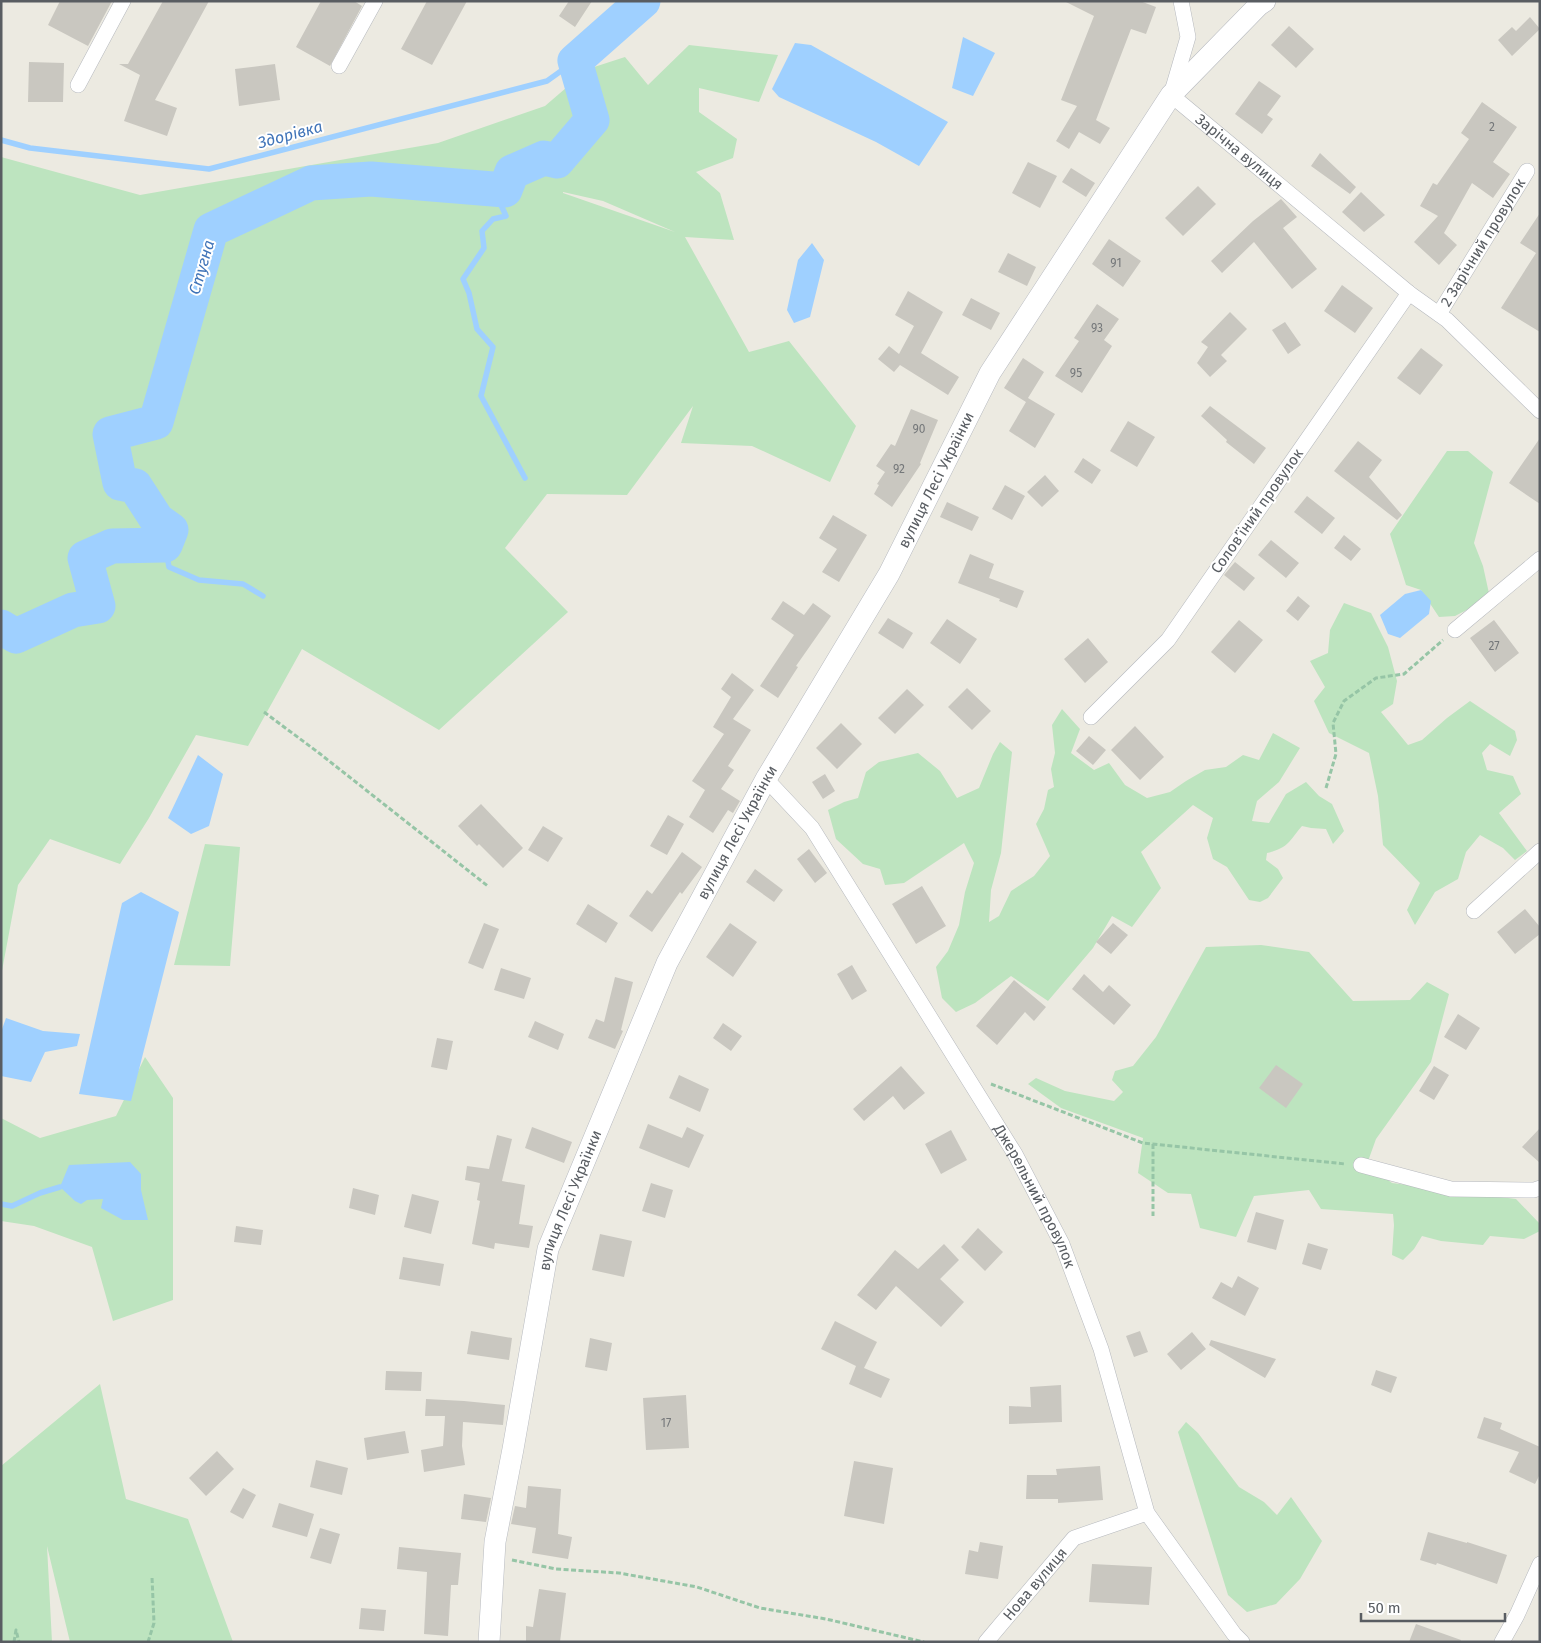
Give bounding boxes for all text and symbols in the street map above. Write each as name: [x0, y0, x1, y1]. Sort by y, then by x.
street label: Зарічна вулиця: [1192, 110, 1287, 194]
water label: Здорівка: [255, 117, 325, 153]
house number: 2: [1489, 120, 1495, 134]
street label: 2 Зарічний провулок: [1437, 175, 1529, 310]
water label: Стугна: [185, 238, 218, 297]
house number: 91: [1110, 256, 1122, 270]
house number: 93: [1091, 321, 1103, 335]
house number: 95: [1070, 366, 1082, 380]
street label: вулиця Лесі Українки: [895, 409, 978, 551]
house number: 90: [913, 422, 926, 436]
street label: Соловʼїний провулок: [1207, 445, 1307, 577]
house number: 92: [893, 462, 905, 476]
house number: 27: [1488, 639, 1500, 653]
street label: вулиця Лесі Українки: [694, 762, 781, 903]
street label: Джерельний провулок: [989, 1120, 1079, 1271]
street label: вулиця Лесі Українки: [535, 1127, 605, 1272]
house number: 17: [661, 1416, 671, 1430]
street label: Нова вулиця: [999, 1544, 1071, 1624]
scale bar: [1361, 1590, 1505, 1622]
text: 50 m: [1368, 1599, 1401, 1617]

